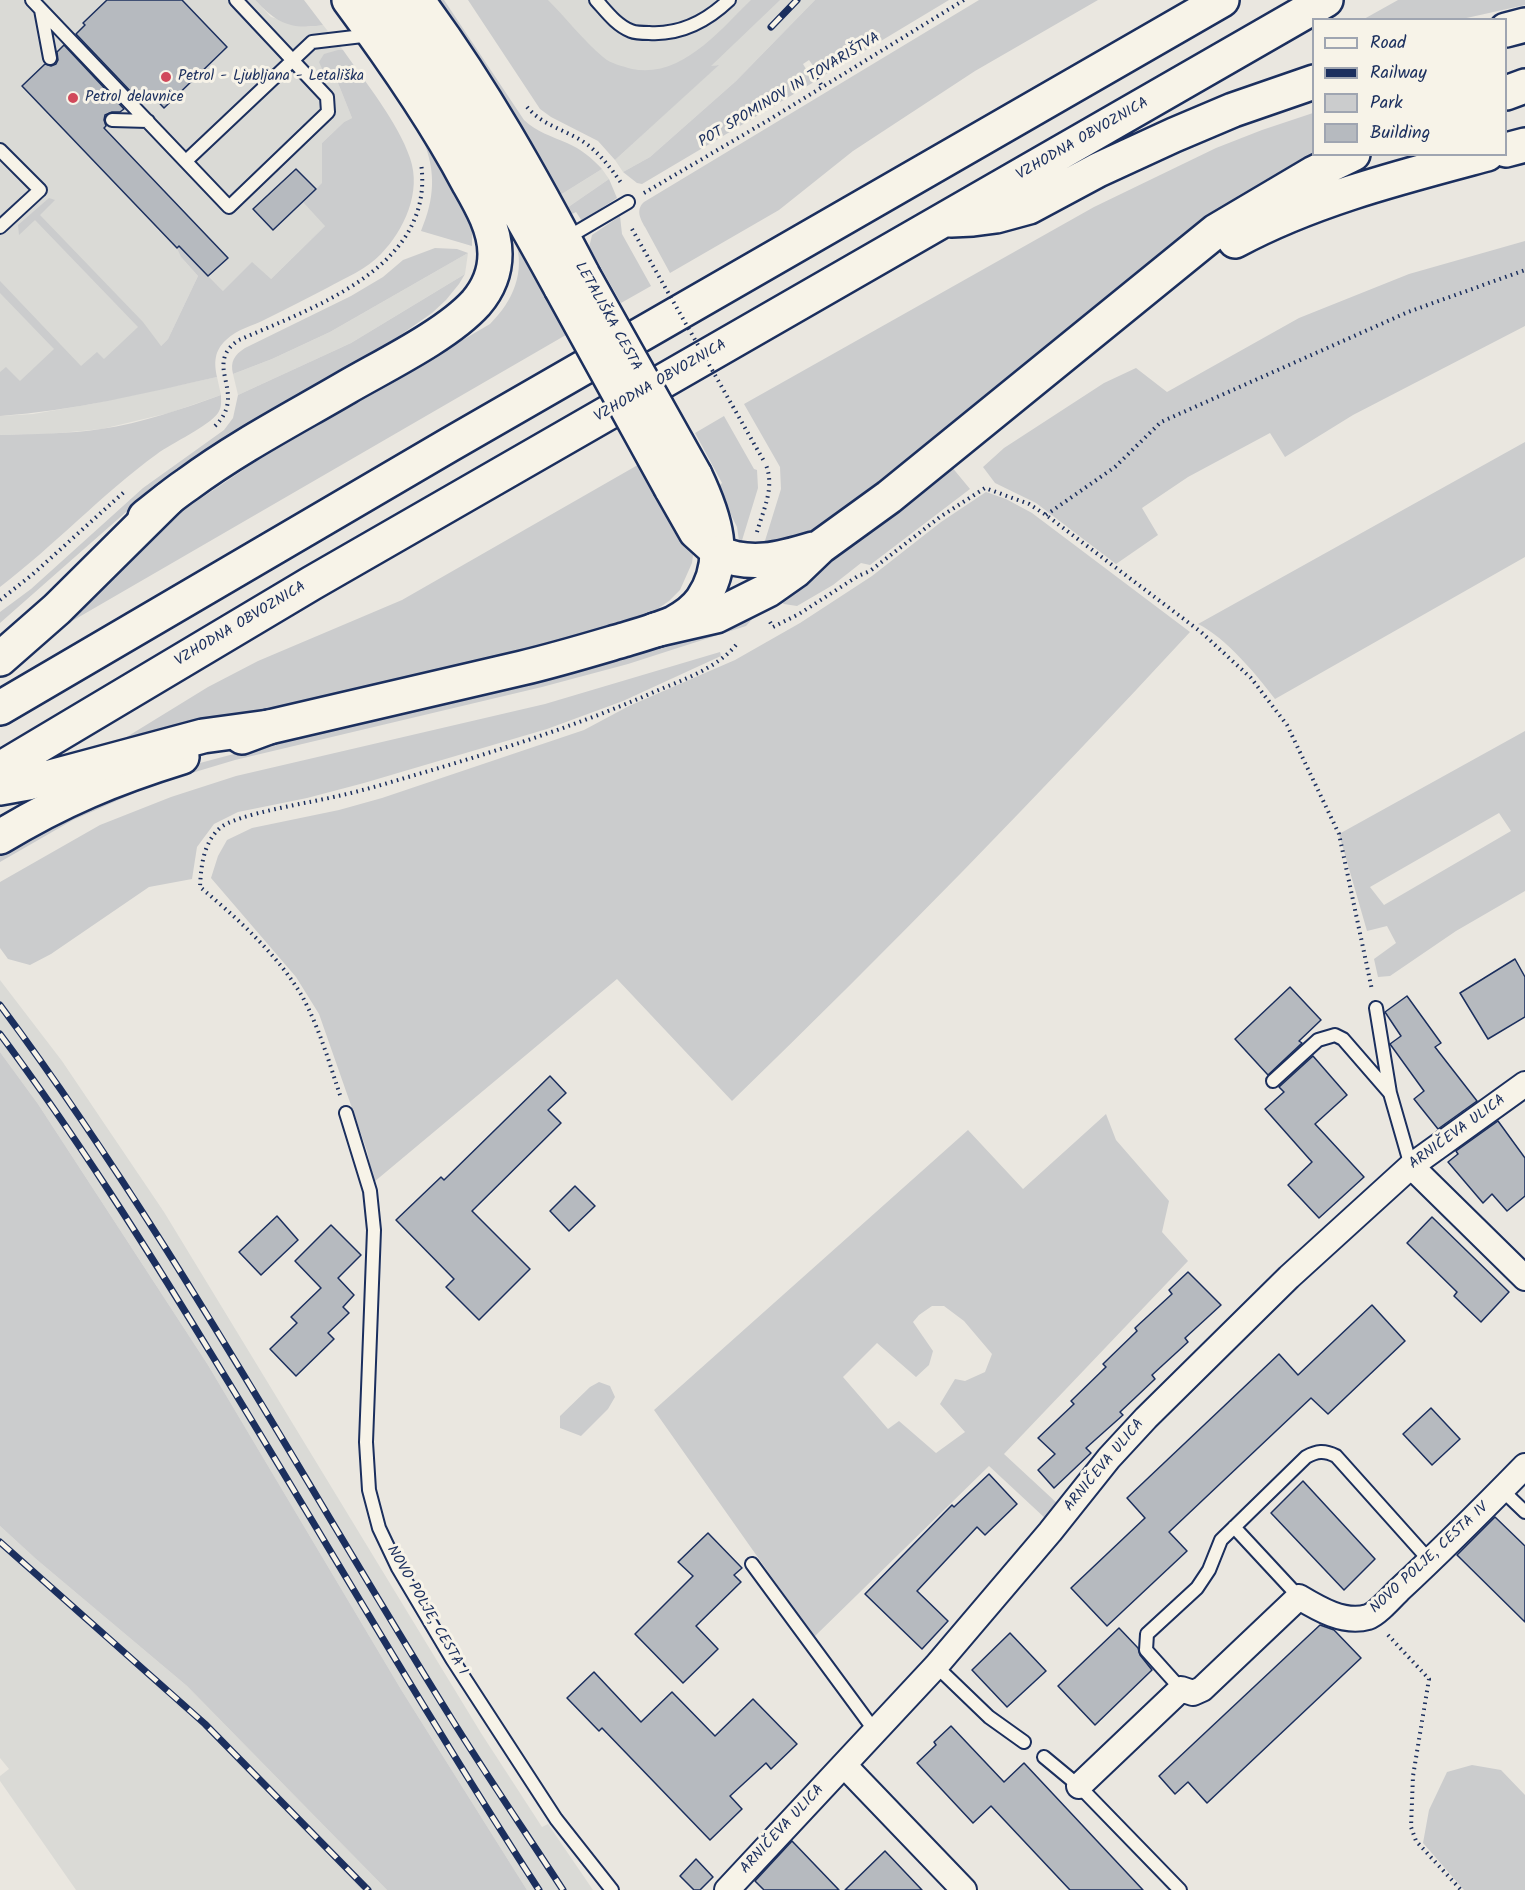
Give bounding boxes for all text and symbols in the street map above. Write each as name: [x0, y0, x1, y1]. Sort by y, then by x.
legend: [1312, 18, 1507, 156]
text: Road: [1370, 29, 1406, 58]
street label: POT SPOMINOV IN TOVARIŠTVA: [696, 30, 884, 152]
text: Railway: [1370, 59, 1427, 88]
place label: Petrol - Ljubljana - Letališka: [178, 68, 364, 86]
marker: Petrol - Ljubljana - Letališka: [159, 70, 173, 84]
place label: Petrol delavnice: [85, 89, 183, 107]
text: Park: [1370, 89, 1403, 118]
marker: Petrol delavnice: [66, 91, 80, 105]
street label: VZHODNA OBVOZNICA: [1014, 95, 1152, 185]
text: Building: [1370, 119, 1430, 148]
street label: LETALIŠKA CESTA: [570, 259, 644, 375]
street label: VZHODNA OBVOZNICA: [592, 337, 730, 427]
street label: VZHODNA OBVOZNICA: [172, 579, 310, 671]
street label: ARNIČEVA ULICA: [1406, 1092, 1510, 1174]
street label: ARNIČEVA ULICA: [1061, 1416, 1149, 1516]
street label: NOVO POLJE, CESTA IV: [1367, 1500, 1493, 1618]
street label: NOVO POLJE, CESTA I: [381, 1543, 471, 1679]
street label: ARNIČEVA ULICA: [737, 1782, 829, 1878]

